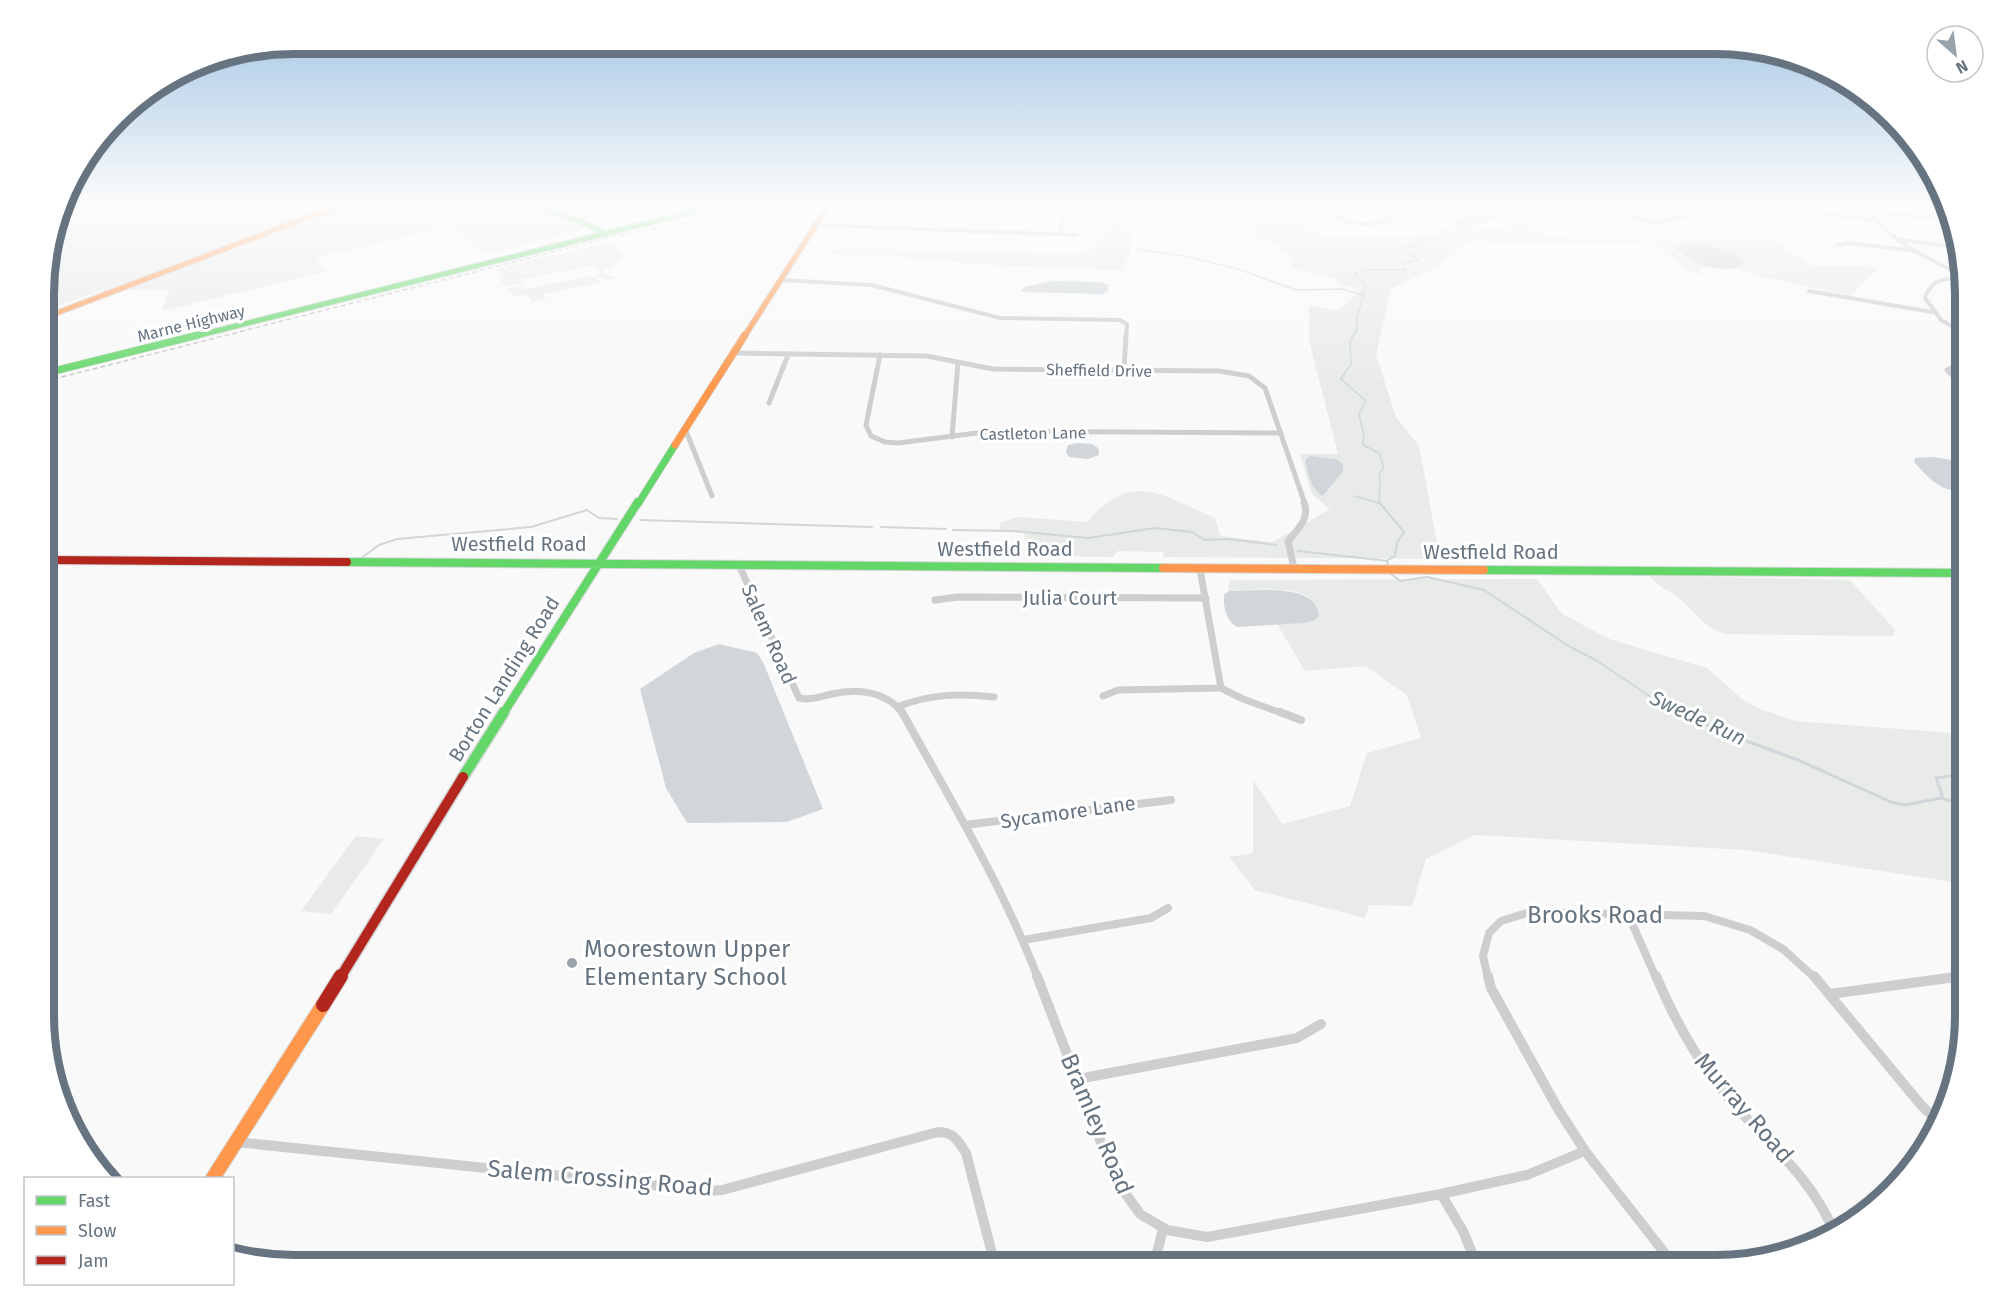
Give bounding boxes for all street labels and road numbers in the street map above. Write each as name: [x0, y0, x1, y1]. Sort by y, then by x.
street label: Marne Highway: [135, 301, 247, 346]
street label: Sheffield Drive: [1046, 360, 1152, 381]
street label: Castleton Lane: [979, 423, 1087, 444]
street label: Westfield Road: [451, 532, 587, 556]
street label: Westfield Road: [937, 537, 1073, 561]
street label: Westfield Road: [1423, 540, 1559, 564]
street label: Salem Road: [736, 580, 802, 688]
street label: Julia Court: [1023, 586, 1118, 610]
street label: Borton Landing Road: [443, 592, 565, 766]
street label: Sycamore Lane: [999, 791, 1137, 833]
street label: Brooks Road: [1527, 901, 1663, 929]
street label: Murray Road: [1689, 1047, 1799, 1169]
street label: Bramley Road: [1055, 1049, 1139, 1199]
street label: Salem Crossing Road: [486, 1154, 714, 1202]

